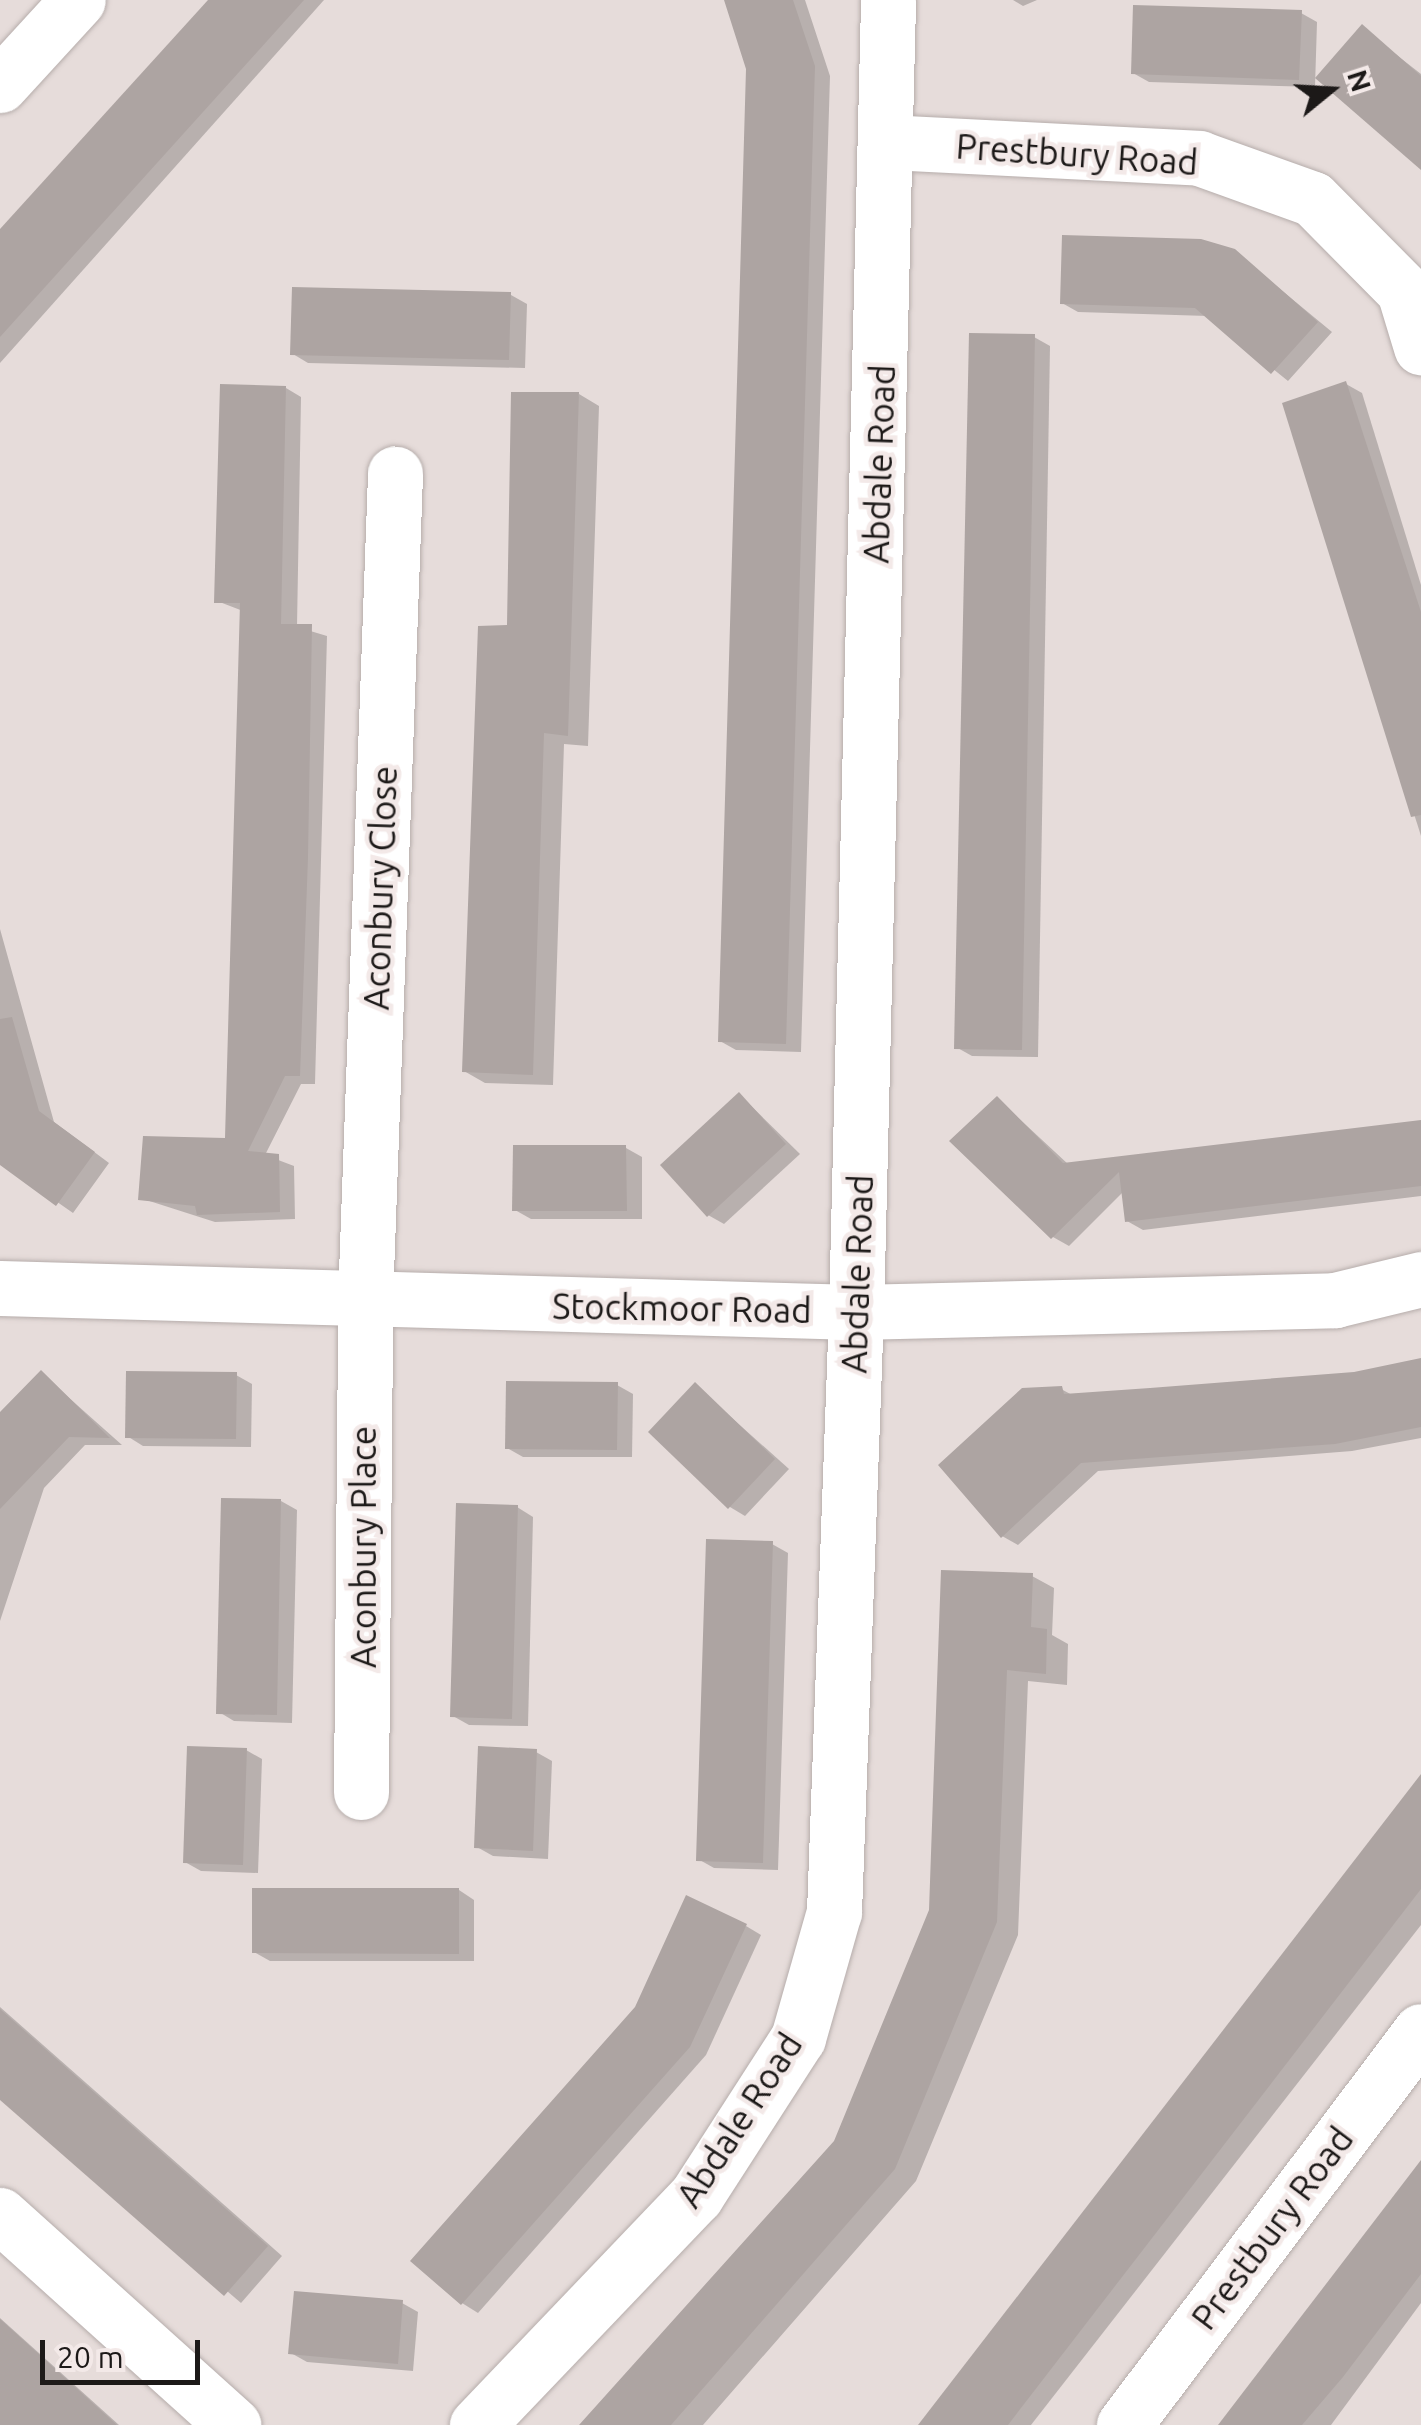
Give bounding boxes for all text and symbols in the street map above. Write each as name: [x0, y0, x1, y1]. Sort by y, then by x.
north arrow: [1281, 40, 1381, 140]
text: N: [1342, 66, 1378, 95]
street label: Prestbury Road: [955, 125, 1199, 183]
street label: Abdale Road: [855, 364, 903, 564]
street label: Aconbury Close: [355, 765, 405, 1011]
street label: Abdale Road: [833, 1174, 881, 1374]
street label: Stockmoor Road: [552, 1285, 812, 1331]
street label: Aconbury Place: [342, 1426, 384, 1668]
street label: Abdale Road: [667, 2025, 811, 2215]
street label: Prestbury Road: [1182, 2119, 1362, 2337]
scale bar: [45, 2320, 205, 2382]
text: 20 m: [57, 2340, 124, 2374]

